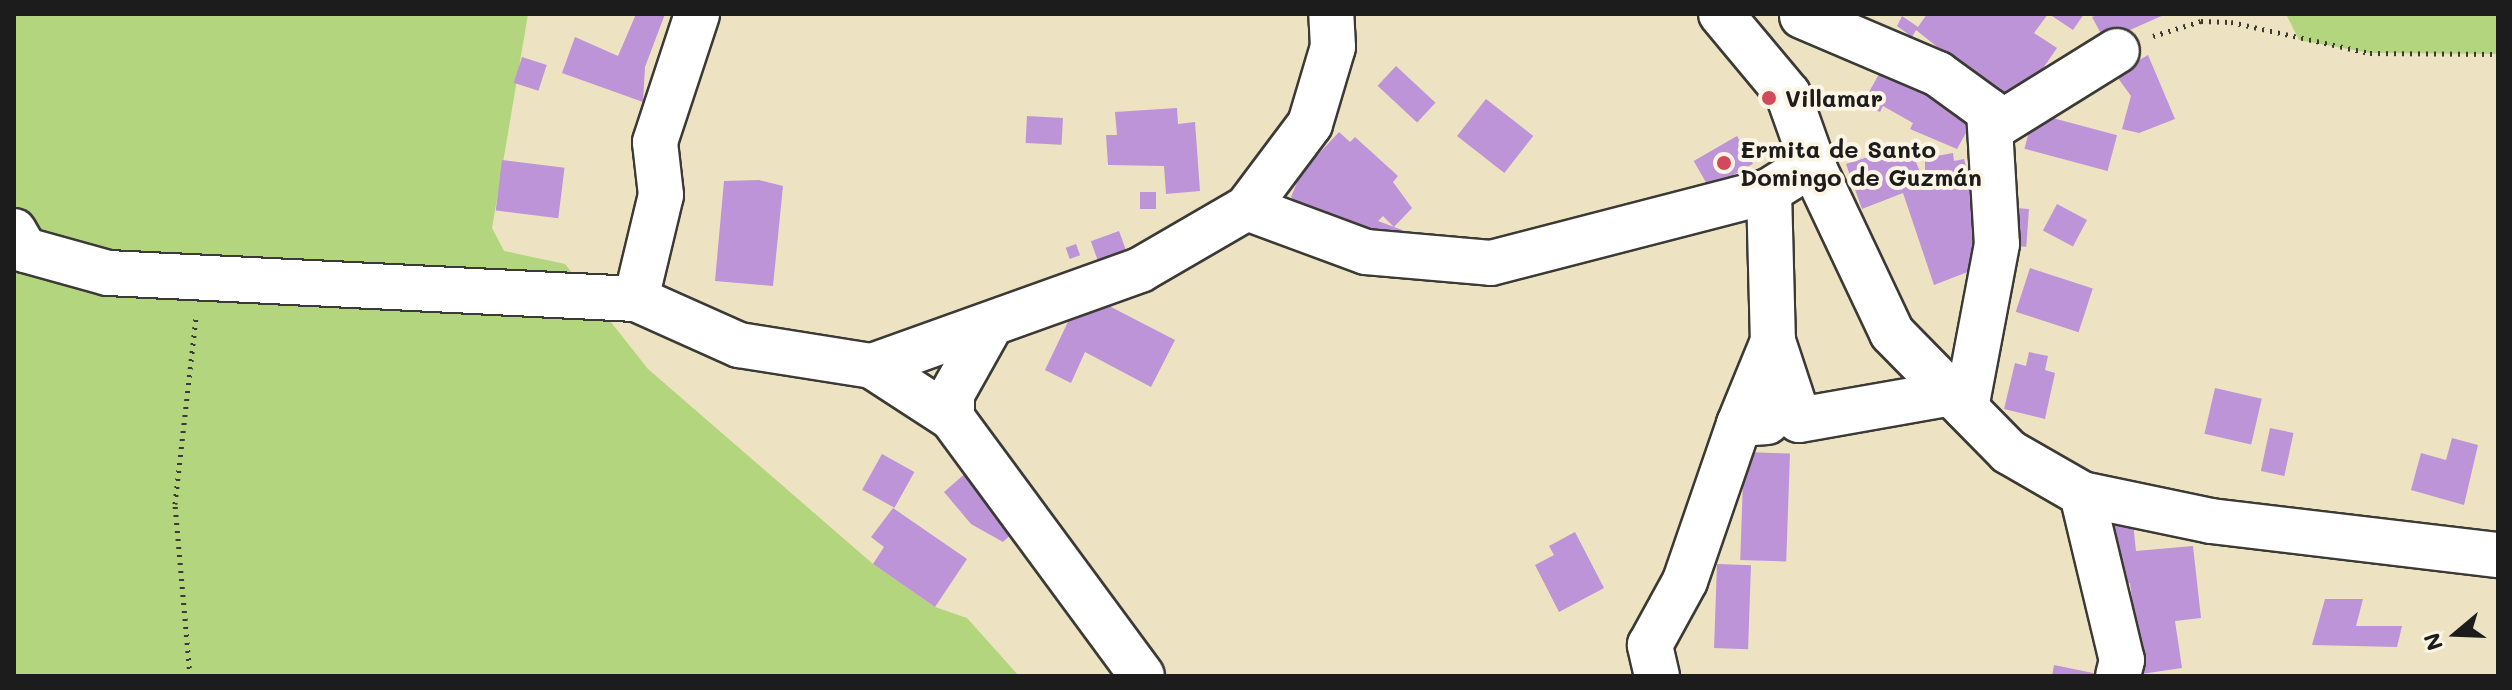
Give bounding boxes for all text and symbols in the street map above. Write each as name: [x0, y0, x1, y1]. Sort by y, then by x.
place label: Villamar: [1785, 84, 1883, 112]
marker: Villamar: [1760, 89, 1778, 107]
place label: Ermita de Santo Domingo de Guzmán: [1740, 135, 1982, 191]
marker: Ermita de Santo Domingo de Guzmán: [1715, 154, 1733, 172]
north arrow: [2416, 594, 2496, 674]
text: N: [2416, 629, 2449, 655]

